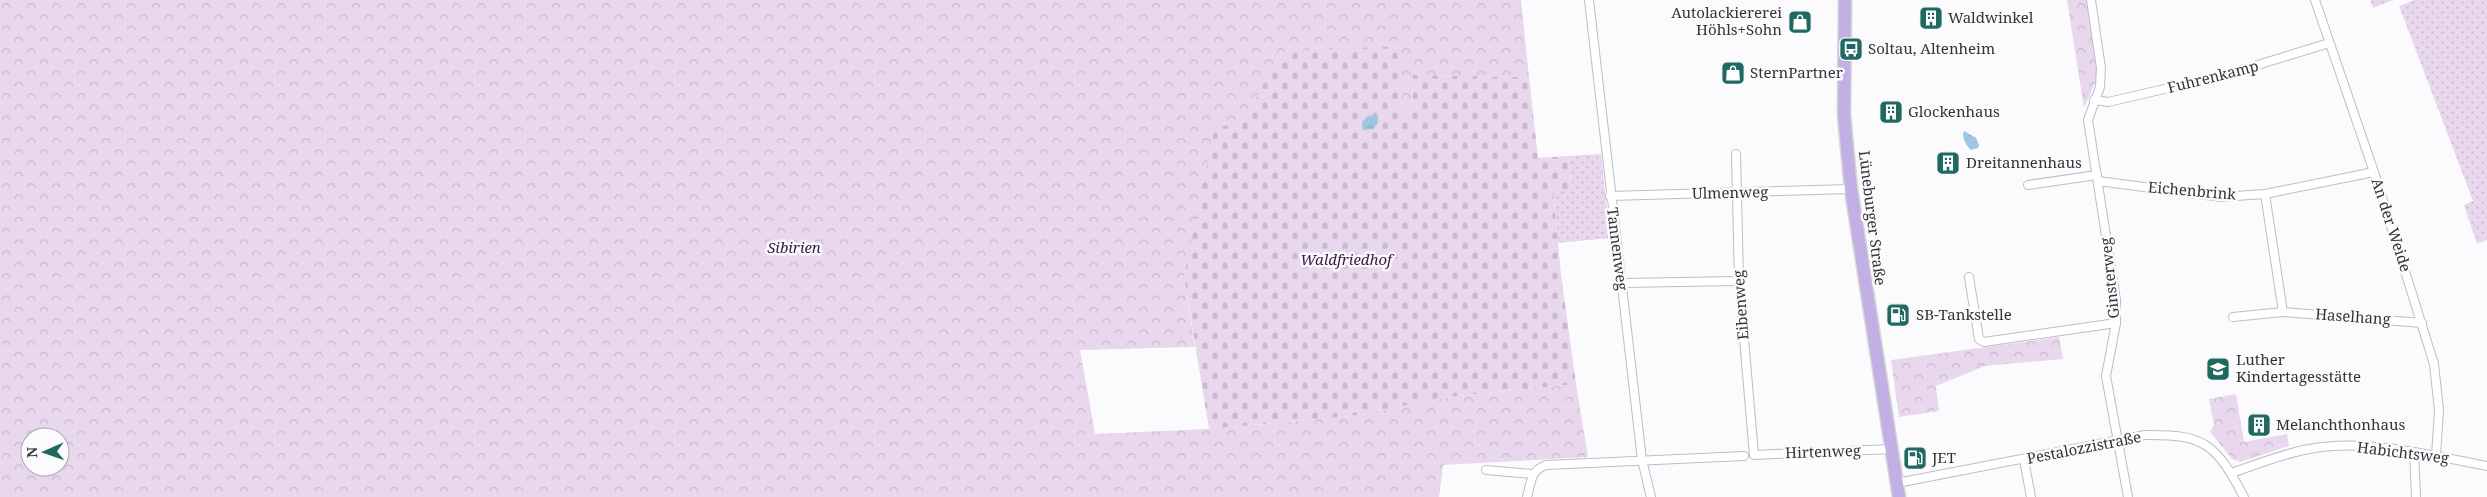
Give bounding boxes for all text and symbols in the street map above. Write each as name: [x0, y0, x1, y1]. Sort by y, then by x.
place label: Autolackiererei Höhls+Sohn: [1671, 2, 1782, 39]
building icon: Waldwinkel: [1918, 5, 1944, 31]
place label: Waldwinkel: [1948, 7, 2034, 27]
shop icon: Autolackiererei Höhls+Sohn: [1787, 9, 1813, 35]
bus stop icon: Soltau, Altenheim: [1838, 36, 1864, 62]
place label: Soltau, Altenheim: [1868, 38, 1995, 58]
street label: Fuhrenkamp: [2165, 55, 2260, 97]
shop icon: SternPartner: [1720, 60, 1746, 86]
place label: SternPartner: [1750, 62, 1843, 82]
building icon: Glockenhaus: [1878, 99, 1904, 125]
place label: Glockenhaus: [1908, 101, 2000, 121]
street label: Lüneburger Straße: [1855, 149, 1891, 286]
building icon: Dreitannenhaus: [1935, 150, 1961, 176]
place label: Dreitannenhaus: [1966, 152, 2082, 172]
street label: An der Weide: [2367, 175, 2416, 274]
street label: Eichenbrink: [2147, 176, 2237, 204]
street label: Ulmenweg: [1692, 181, 1768, 203]
street label: Tannenweg: [1603, 206, 1633, 291]
park label: Sibirien: [767, 237, 821, 257]
street label: Ginsterweg: [2095, 237, 2123, 320]
park label: Waldfriedhof: [1300, 249, 1395, 269]
street label: Eibenweg: [1728, 269, 1752, 341]
fuel station icon: SB-Tankstelle: [1885, 302, 1911, 328]
street label: Haselhang: [2315, 303, 2391, 329]
place label: SB-Tankstelle: [1916, 304, 2012, 324]
place label: Luther Kindertagesstätte: [2236, 349, 2361, 386]
school or university icon: Luther Kindertagesstätte: [2205, 356, 2231, 382]
building icon: Melanchthonhaus: [2246, 412, 2272, 438]
place label: Melanchthonhaus: [2276, 414, 2405, 434]
street label: Pestalozzistraße: [2025, 426, 2143, 468]
north arrow: [20, 427, 70, 477]
street label: Habichtsweg: [2356, 436, 2450, 468]
street label: Hirtenweg: [1785, 440, 1861, 462]
fuel station icon: JET: [1902, 445, 1928, 471]
text: N: [22, 447, 41, 458]
place label: JET: [1931, 447, 1956, 467]

